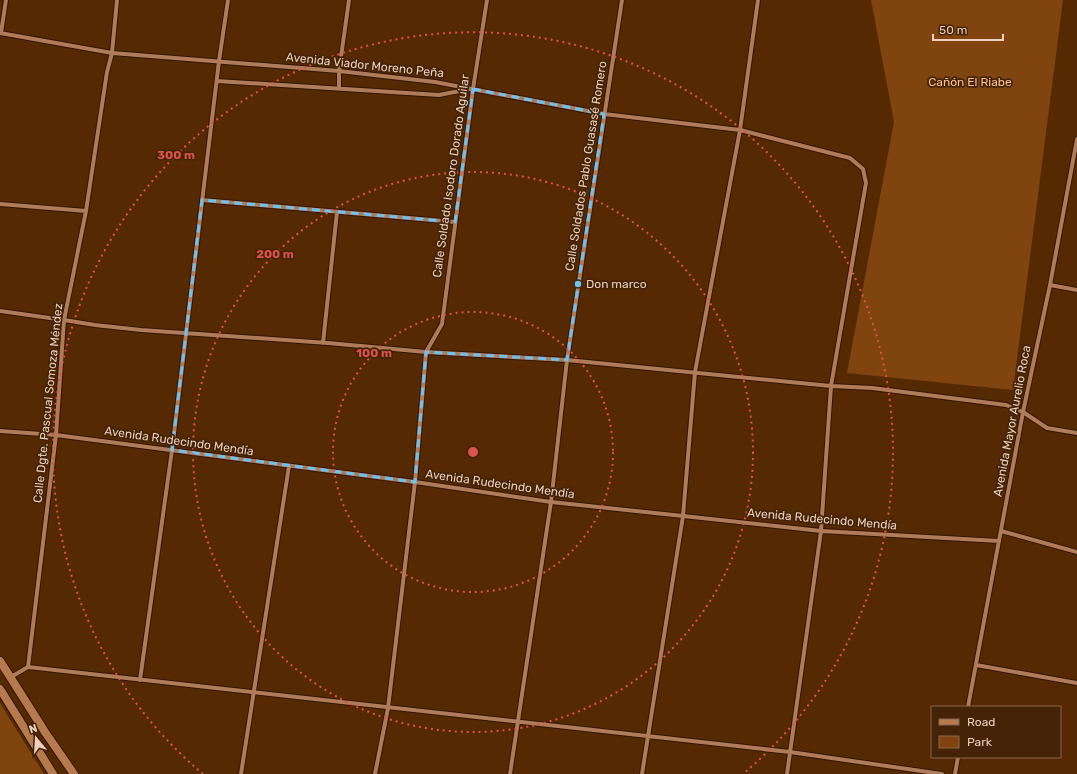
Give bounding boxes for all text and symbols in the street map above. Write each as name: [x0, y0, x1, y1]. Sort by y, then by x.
scale bar: [933, 16, 1003, 42]
text: 50 m: [939, 23, 967, 37]
street label: Avenida Viador Moreno Peña: [285, 50, 445, 80]
street label: Calle Soldados Pablo Guasasé Romero: [562, 60, 610, 272]
street label: Calle Soldado Isodoro Dorado Aguilar: [430, 73, 472, 278]
park label: Cañón El Riabe: [928, 75, 1012, 89]
text: 300 m: [157, 148, 195, 162]
text: 200 m: [256, 247, 294, 261]
place label: Don marco: [586, 277, 647, 291]
marker: Don marco: [573, 279, 583, 289]
street label: Calle Dgte. Pascual Somoza Méndez: [31, 303, 65, 503]
street label: Avenida Mayor Aurelio Roca: [990, 344, 1034, 498]
text: 100 m: [356, 346, 392, 360]
street label: Avenida Rudecindo Mendía: [103, 424, 255, 458]
centre of rings: [466, 445, 480, 459]
street label: Avenida Rudecindo Mendía: [424, 467, 576, 501]
street label: Avenida Rudecindo Mendía: [746, 505, 898, 533]
legend: [931, 706, 1061, 758]
text: Road: [967, 715, 995, 729]
north arrow: [16, 718, 56, 758]
text: N: [27, 722, 39, 736]
text: Park: [967, 735, 993, 749]

